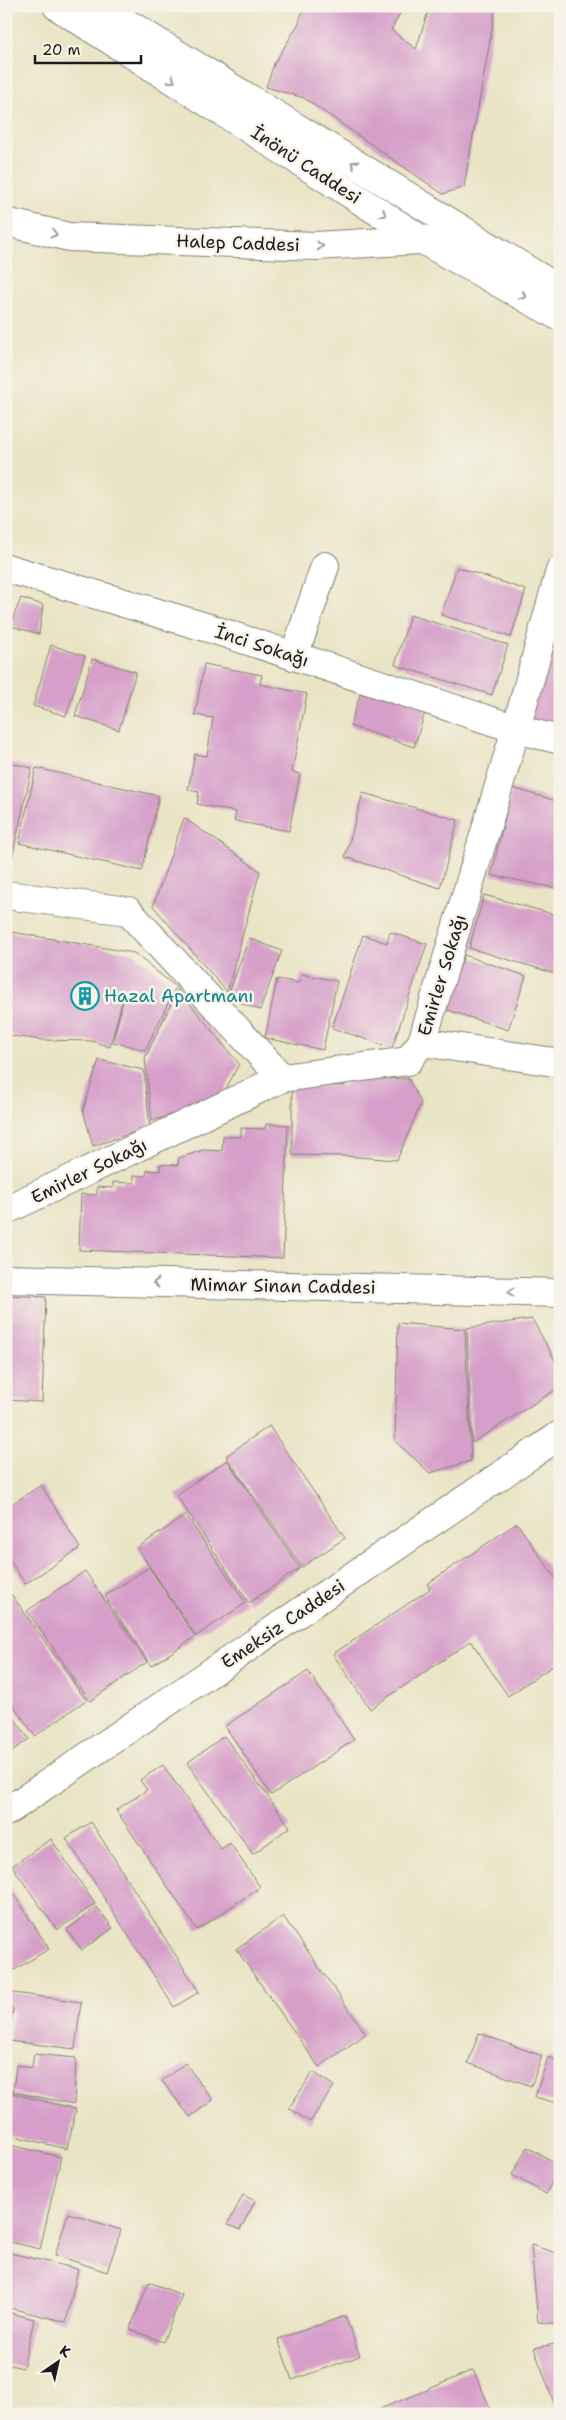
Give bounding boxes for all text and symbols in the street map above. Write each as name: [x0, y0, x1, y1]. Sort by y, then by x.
scale bar: [35, 32, 141, 64]
text: 20 m: [42, 40, 81, 60]
one-way arrow: [166, 73, 175, 83]
street label: İnönü Caddesi: [246, 120, 366, 210]
one-way arrow: [350, 161, 359, 171]
one-way arrow: [377, 208, 386, 217]
one-way arrow: [49, 228, 57, 238]
street label: Halep Caddesi: [176, 229, 300, 257]
one-way arrow: [317, 241, 325, 251]
one-way arrow: [517, 290, 526, 300]
street label: İnci Sokağı: [212, 620, 312, 672]
street label: Emirler Sokağı: [412, 911, 472, 1039]
building icon: Hazal Apartmanı: [70, 981, 100, 1011]
place label: Hazal Apartmanı: [104, 984, 253, 1008]
street label: Emirler Sokağı: [27, 1133, 151, 1209]
street label: Mimar Sinan Caddesi: [190, 1272, 376, 1300]
one-way arrow: [152, 1278, 160, 1288]
one-way arrow: [507, 1287, 515, 1298]
street label: Emeksiz Caddesi: [216, 1574, 350, 1674]
north arrow: [32, 2338, 82, 2388]
text: K: [56, 2341, 75, 2362]

